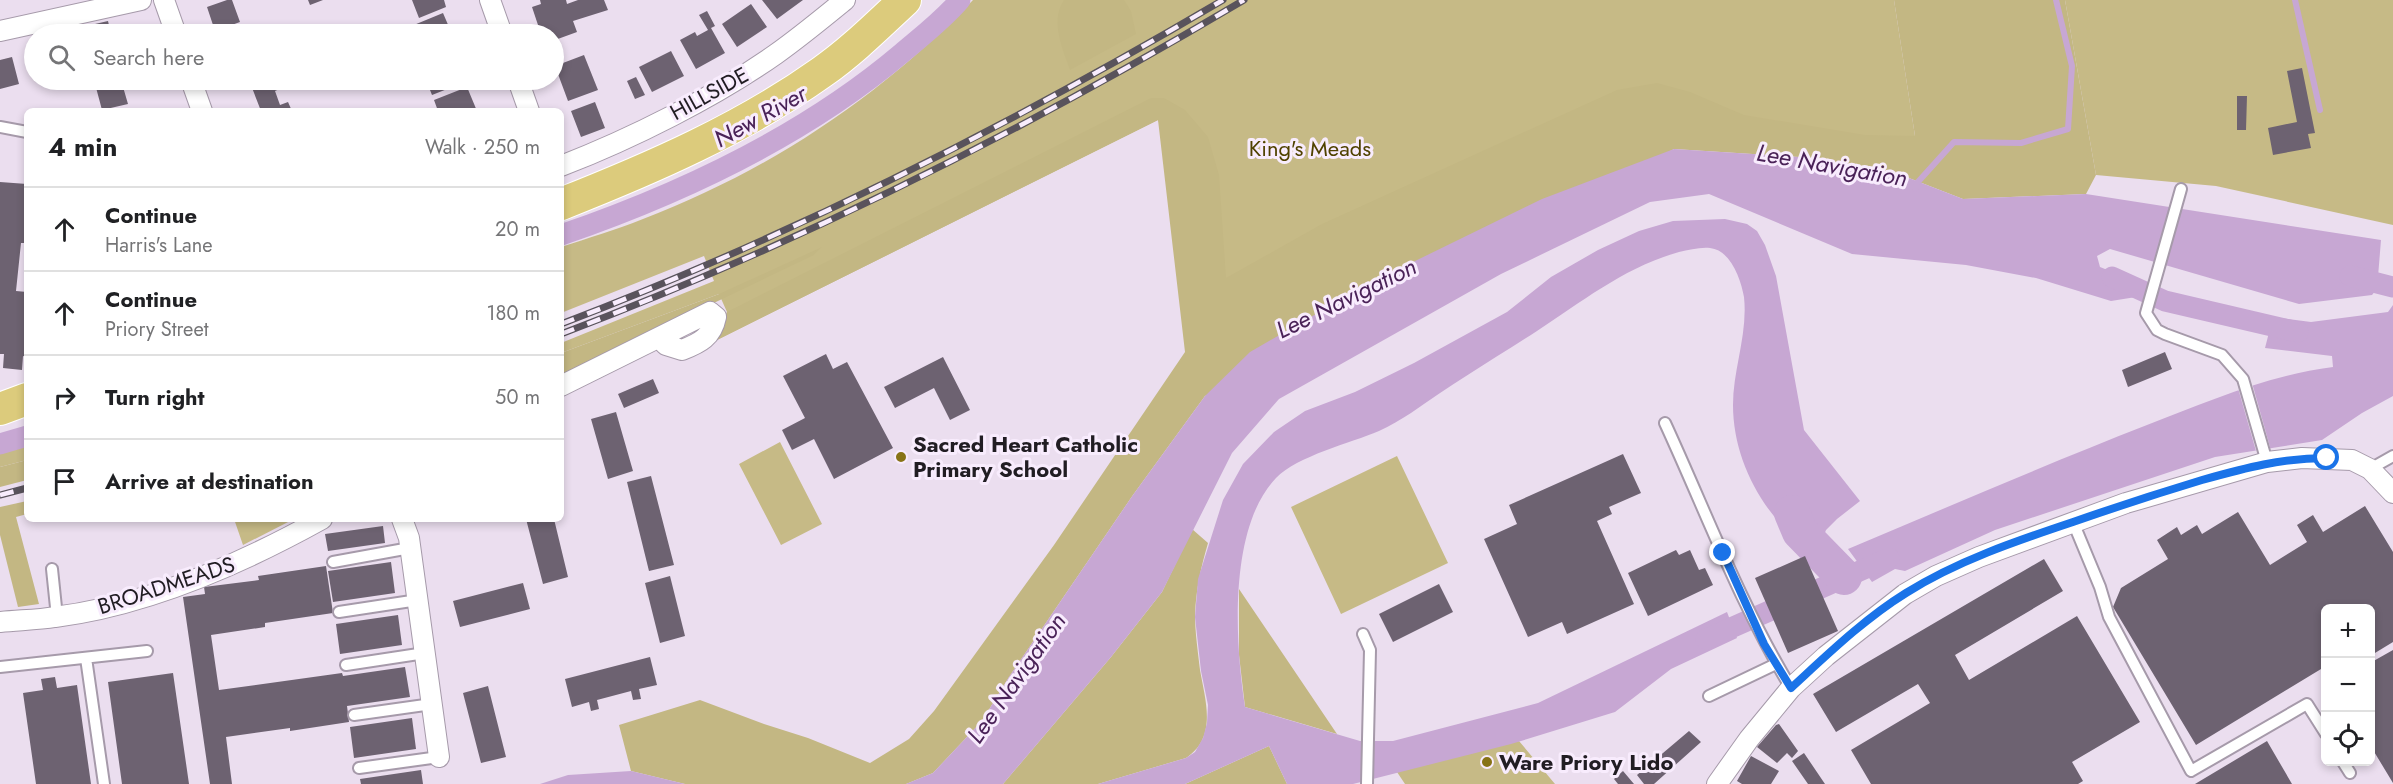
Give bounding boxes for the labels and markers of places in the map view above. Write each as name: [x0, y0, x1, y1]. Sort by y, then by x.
place label: Sacred Heart Catholic Primary School: [913, 428, 1138, 485]
marker: Sacred Heart Catholic Primary School: [894, 450, 908, 464]
place label: Ware Priory Lido: [1499, 746, 1673, 778]
marker: Ware Priory Lido: [1480, 755, 1494, 769]

